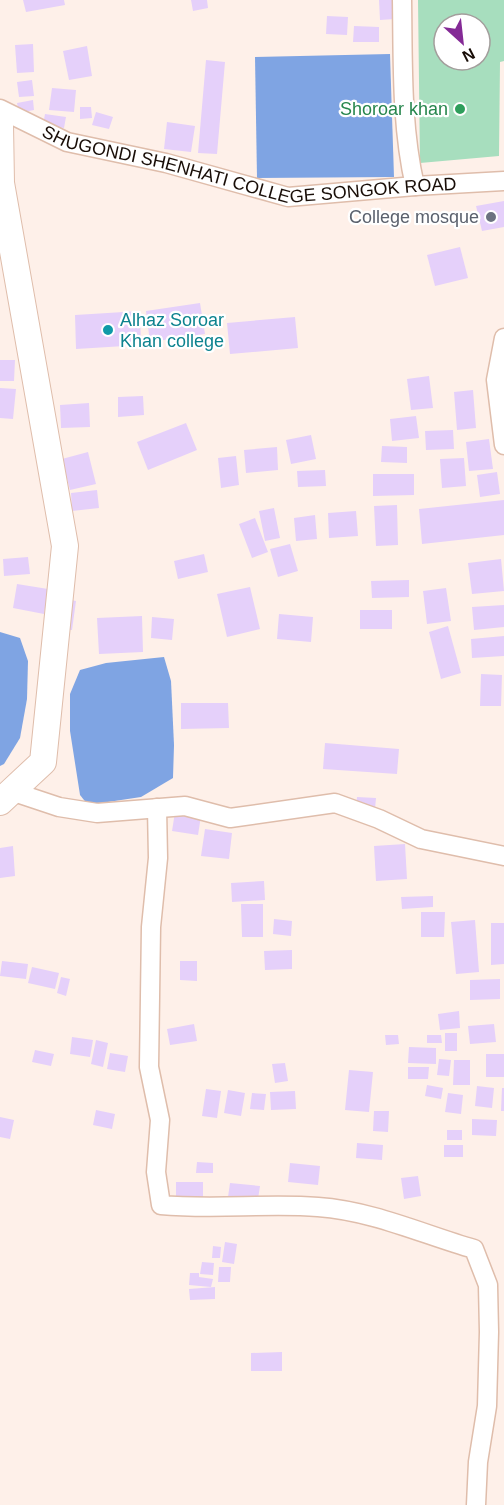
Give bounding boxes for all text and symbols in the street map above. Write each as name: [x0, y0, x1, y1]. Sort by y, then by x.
north arrow: [432, 12, 492, 72]
text: N: [460, 45, 478, 65]
place label: Shoroar khan: [340, 99, 448, 119]
marker: Shoroar khan: [453, 102, 467, 116]
street label: SHUGONDI SHENHATI COLLEGE SONGOK ROAD: [39, 121, 457, 207]
place label: College mosque: [349, 207, 479, 227]
marker: College mosque: [484, 210, 498, 224]
place label: Alhaz Soroar Khan college: [120, 310, 224, 351]
marker: Alhaz Soroar Khan college: [101, 323, 115, 337]

